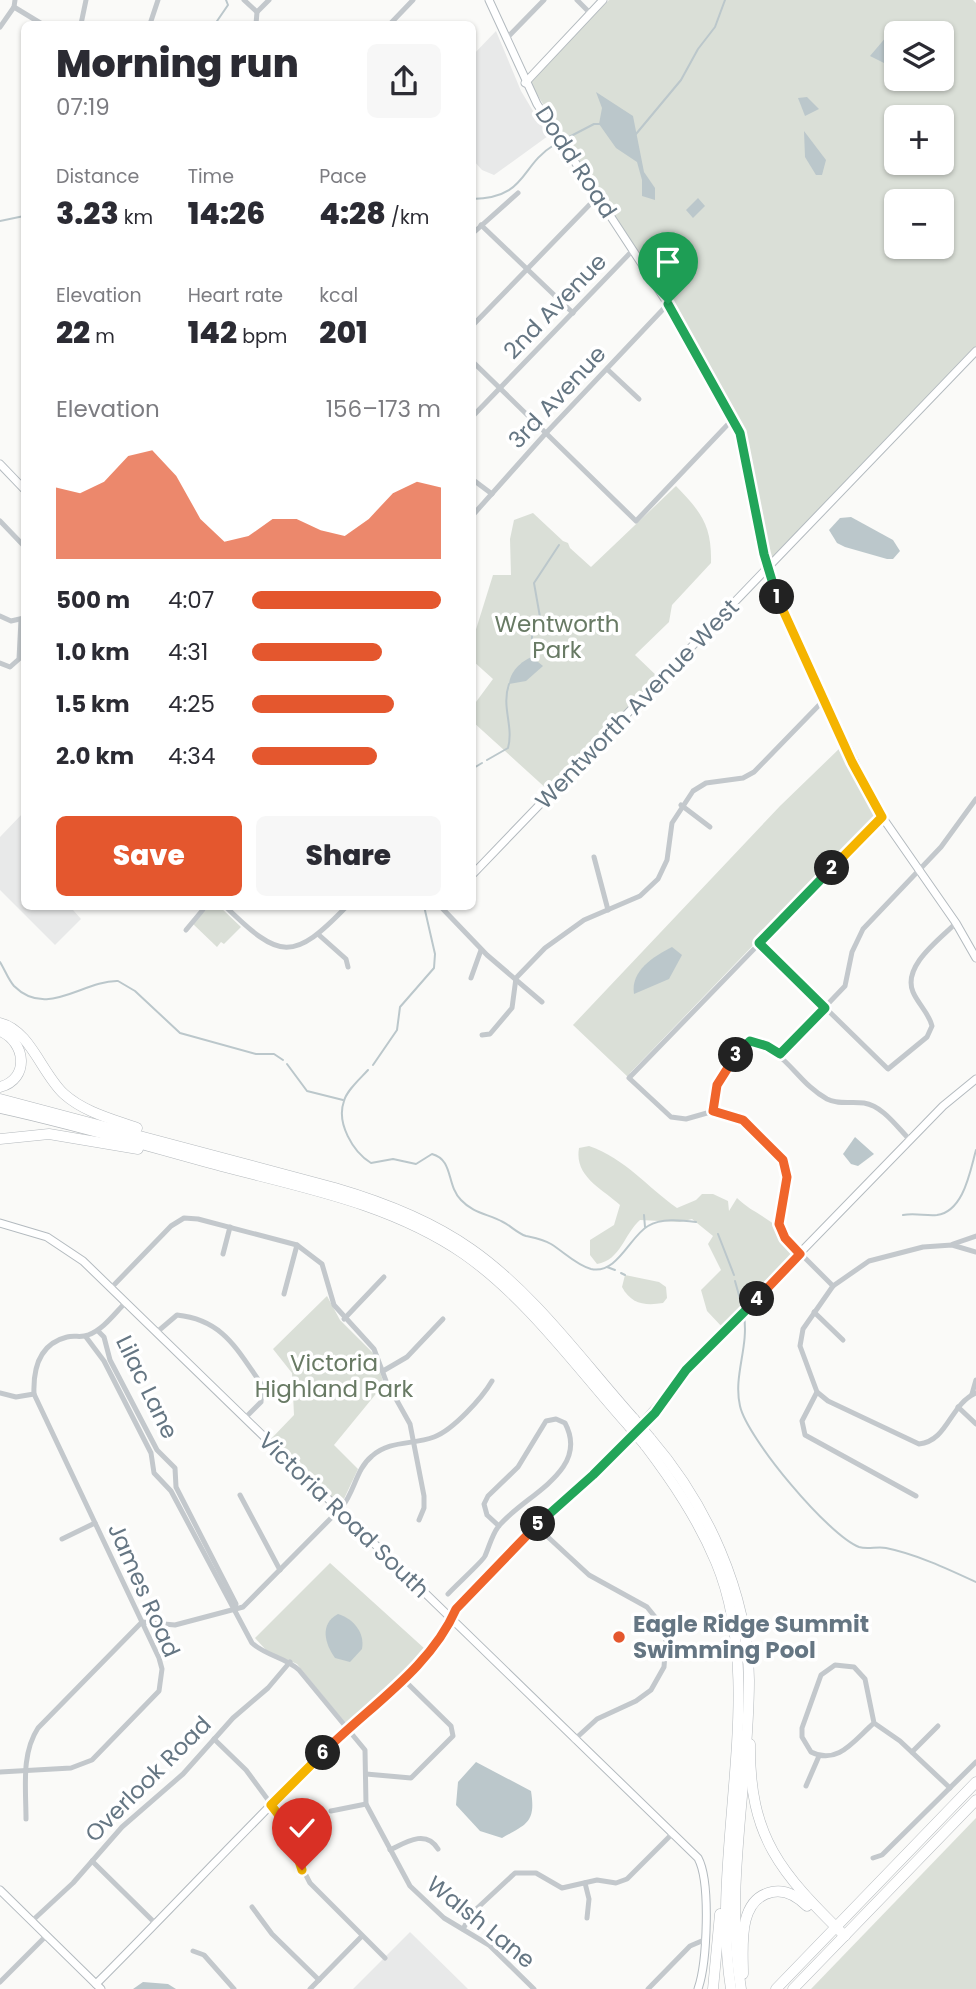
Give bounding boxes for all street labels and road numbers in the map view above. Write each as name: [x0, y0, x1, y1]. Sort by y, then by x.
street label: Dodd Road: [528, 100, 624, 224]
street label: 2nd Avenue: [496, 246, 614, 366]
street label: 3rd Avenue: [501, 338, 613, 456]
street label: Wentworth Avenue West: [528, 592, 746, 816]
street label: Lilac Lane: [108, 1330, 186, 1444]
street label: Victoria Road South: [252, 1425, 436, 1605]
street label: James Road: [100, 1518, 188, 1662]
street label: Overlook Road: [78, 1709, 218, 1849]
street label: Walsh Lane: [420, 1868, 542, 1976]

